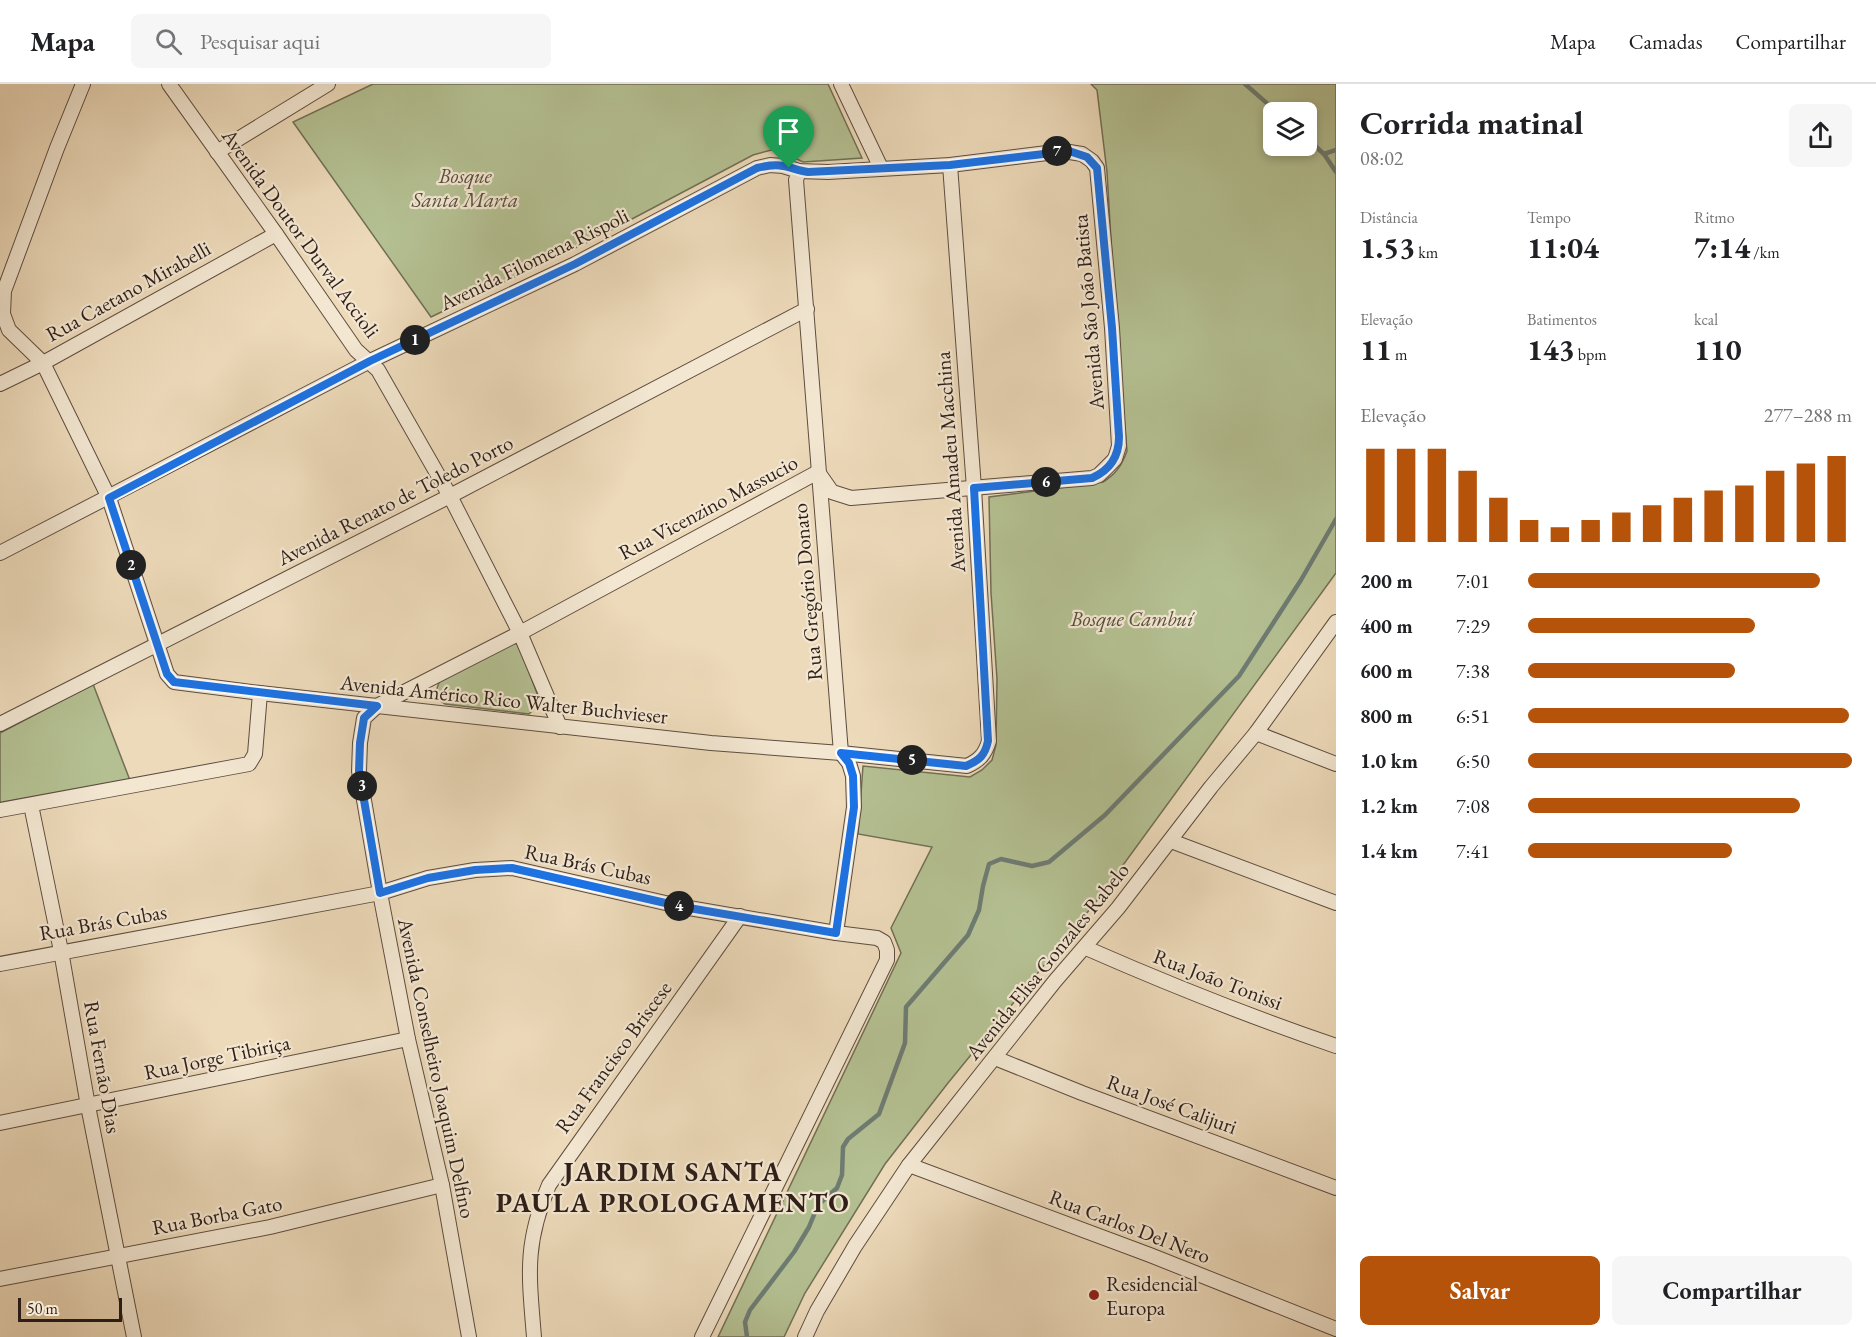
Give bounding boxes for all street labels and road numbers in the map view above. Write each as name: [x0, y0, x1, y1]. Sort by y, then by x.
street label: Avenida Doutor Durval Accioli: [215, 122, 386, 343]
street label: Avenida Filomena Rispoli: [434, 202, 633, 317]
street label: Avenida São João Batista: [1066, 212, 1110, 412]
street label: Rua Caetano Mirabelli: [41, 234, 215, 348]
street label: Avenida Amadeu Macchina: [929, 350, 971, 575]
street label: Avenida Renato de Toledo Porto: [272, 429, 518, 572]
street label: Rua Vicenzino Massucio: [614, 448, 802, 566]
street label: Rua Gregório Donato: [786, 502, 828, 682]
street label: Avenida Américo Rico Walter Buchvieser: [338, 668, 669, 730]
street label: Rua Brás Cubas: [522, 837, 654, 891]
street label: Avenida Elisa Gonzales Rabelo: [959, 857, 1135, 1066]
street label: Rua Brás Cubas: [37, 897, 169, 946]
street label: Avenida Conselheiro Joaquim Delfino: [392, 914, 482, 1221]
street label: Rua João Tonissi: [1150, 942, 1286, 1016]
street label: Rua Francisco Briscese: [549, 976, 677, 1138]
street label: Rua Fernão Dias: [78, 999, 128, 1136]
street label: Rua Jorge Tibiriça: [141, 1028, 293, 1086]
street label: Rua José Calijuri: [1103, 1068, 1241, 1140]
street label: Rua Carlos Del Nero: [1045, 1183, 1215, 1269]
street label: Rua Borba Gato: [150, 1189, 284, 1241]

